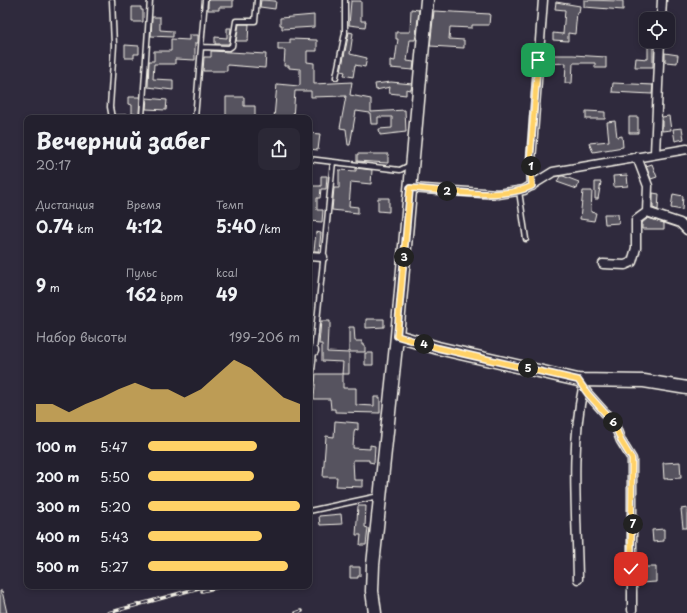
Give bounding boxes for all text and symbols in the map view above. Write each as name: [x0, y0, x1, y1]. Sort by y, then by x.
map controls: [639, 12, 675, 48]
button: locate: [639, 12, 675, 48]
pin: [521, 43, 555, 77]
icon: arrive: [527, 49, 549, 71]
text: Вечерний забег: [36, 123, 210, 156]
button: share: [258, 128, 300, 170]
text: 20:17: [36, 155, 71, 174]
pin: 1: [521, 156, 541, 176]
text: 1: [528, 157, 534, 174]
pin: 2: [437, 181, 457, 201]
text: 2: [443, 182, 451, 199]
text: Дистанция: [36, 196, 94, 213]
text: Время: [126, 196, 161, 213]
text: Темп: [216, 196, 244, 213]
text: 0.74: [36, 213, 74, 239]
text: 4:12: [126, 213, 163, 239]
text: 5:40: [216, 213, 256, 239]
text: km: [74, 220, 94, 237]
text: /km: [256, 220, 281, 237]
pin: 3: [394, 247, 414, 267]
text: 3: [400, 248, 408, 265]
text: Пульс: [126, 264, 157, 281]
text: kcal: [216, 264, 238, 281]
text: 9: [36, 272, 46, 298]
text: m: [46, 279, 60, 296]
text: 162: [126, 281, 157, 307]
text: 49: [216, 281, 238, 307]
text: bpm: [157, 288, 183, 305]
text: Набор высоты: [36, 327, 127, 346]
text: 199–206 m: [229, 327, 300, 346]
pin: 4: [414, 334, 434, 354]
text: 4: [420, 335, 428, 352]
pin: 5: [518, 358, 538, 378]
text: 5: [524, 359, 532, 376]
pin: 6: [603, 412, 623, 432]
text: 6: [609, 413, 617, 430]
text: 100 m: [36, 437, 77, 456]
text: 5:47: [100, 437, 127, 456]
text: 200 m: [36, 467, 80, 486]
text: 5:50: [100, 467, 130, 486]
text: 300 m: [36, 497, 80, 516]
text: 5:20: [100, 497, 131, 516]
pin: 7: [623, 514, 643, 534]
text: 7: [630, 515, 636, 532]
text: 400 m: [36, 527, 80, 546]
text: 5:43: [100, 527, 129, 546]
pin: [614, 552, 648, 586]
text: 500 m: [36, 557, 79, 576]
text: 5:27: [100, 557, 128, 576]
icon: check: [620, 558, 642, 580]

